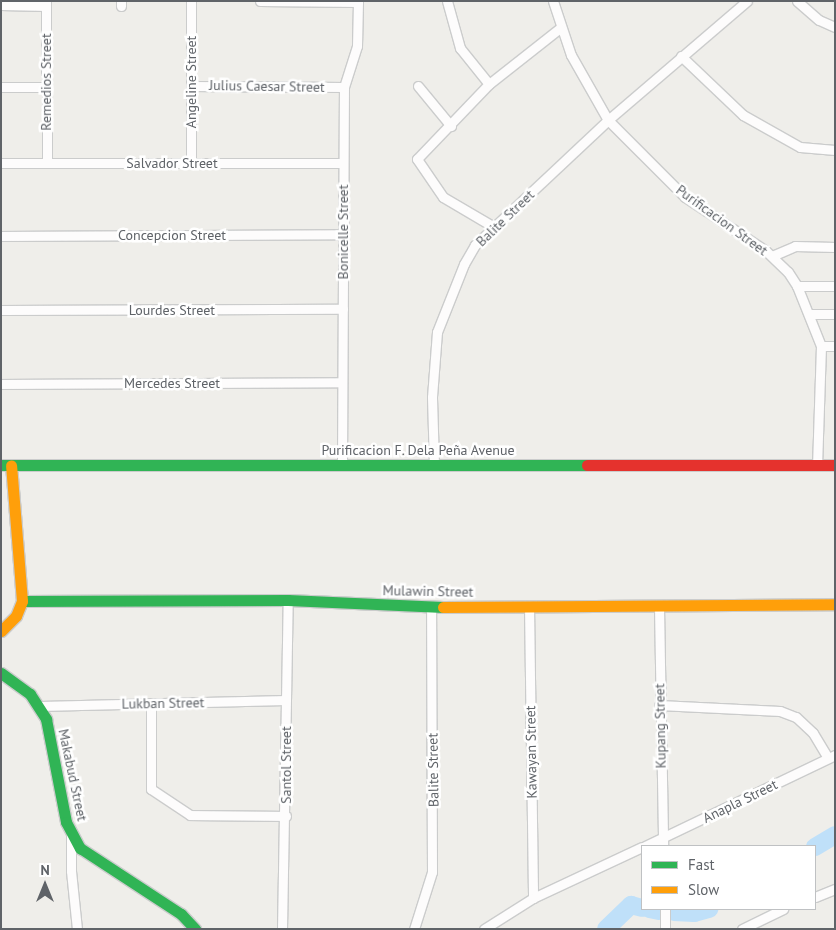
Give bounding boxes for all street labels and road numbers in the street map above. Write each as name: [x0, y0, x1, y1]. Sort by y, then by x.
street label: Remedios Street: [38, 33, 54, 131]
street label: Angeline Street: [183, 36, 199, 128]
street label: Julius Caesar Street: [209, 77, 325, 95]
street label: Salvador Street: [126, 155, 218, 171]
street label: Purificacion Street: [673, 181, 771, 259]
street label: Bonicelle Street: [335, 185, 351, 279]
street label: Balite Street: [472, 186, 538, 250]
street label: Concepcion Street: [118, 227, 226, 243]
street label: Lourdes Street: [129, 302, 215, 318]
street label: Mercedes Street: [124, 375, 220, 391]
street label: Purificacion F. Dela Peña Avenue: [321, 442, 515, 458]
street label: Mulawin Street: [382, 582, 474, 600]
street label: Kupang Street: [651, 683, 669, 769]
street label: Lukban Street: [121, 694, 205, 712]
street label: Kawayan Street: [522, 705, 540, 799]
street label: Santol Street: [278, 726, 294, 804]
street label: Makabud Street: [55, 727, 91, 823]
street label: Balite Street: [424, 733, 442, 807]
street label: Anapla Street: [700, 776, 780, 826]

